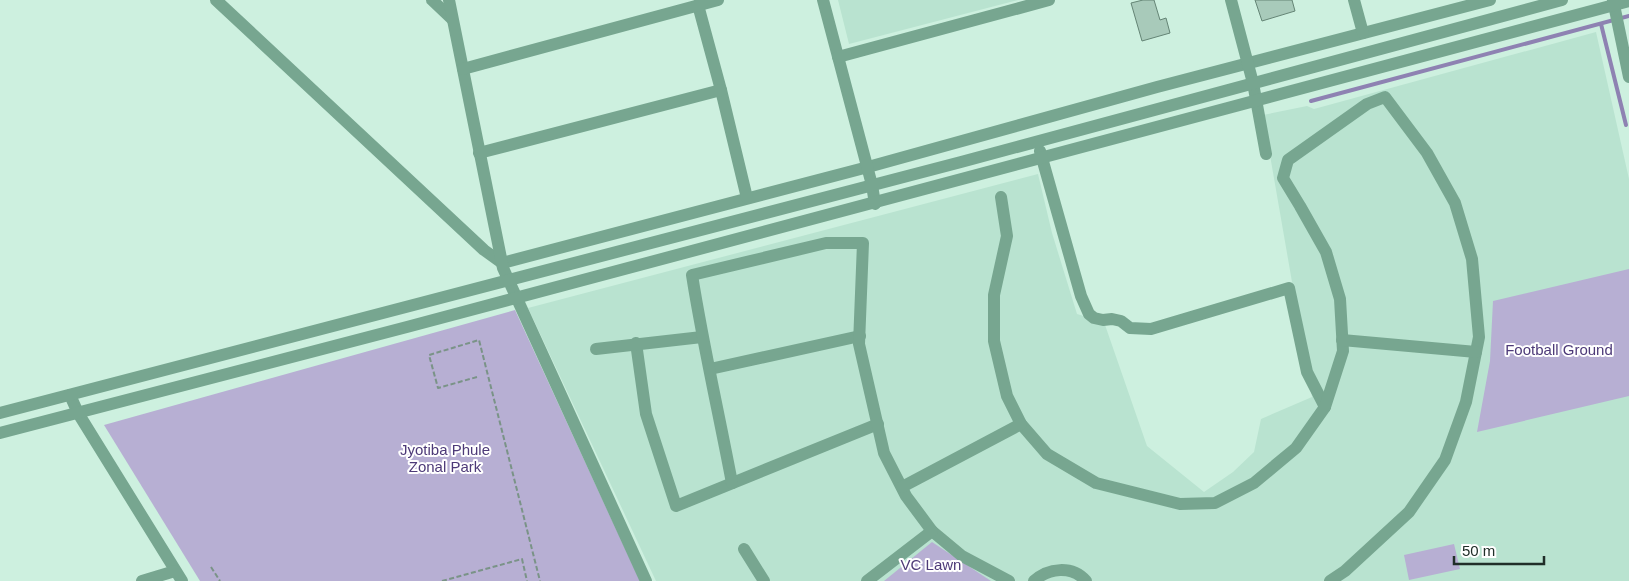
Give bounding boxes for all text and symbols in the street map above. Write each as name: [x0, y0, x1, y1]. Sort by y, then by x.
park label: Football Ground: [1505, 341, 1613, 358]
park label: Jyotiba Phule Zonal Park: [400, 441, 490, 475]
scale bar: [1454, 534, 1544, 566]
text: 50 m: [1462, 542, 1495, 559]
park label: VC Lawn: [901, 556, 961, 573]

